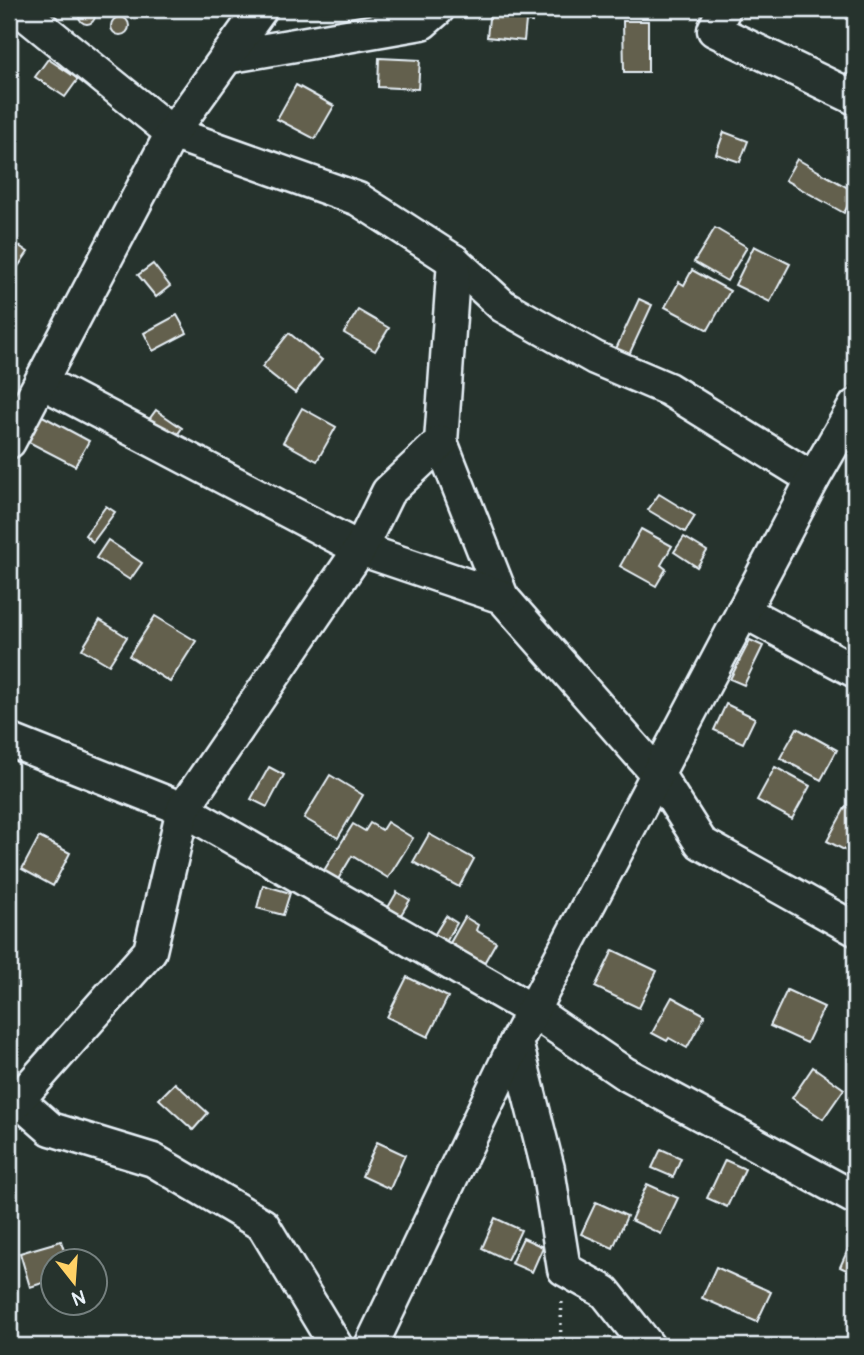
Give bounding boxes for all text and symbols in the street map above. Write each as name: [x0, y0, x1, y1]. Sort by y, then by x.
north arrow: [38, 1246, 108, 1316]
text: N: [69, 1284, 88, 1311]

